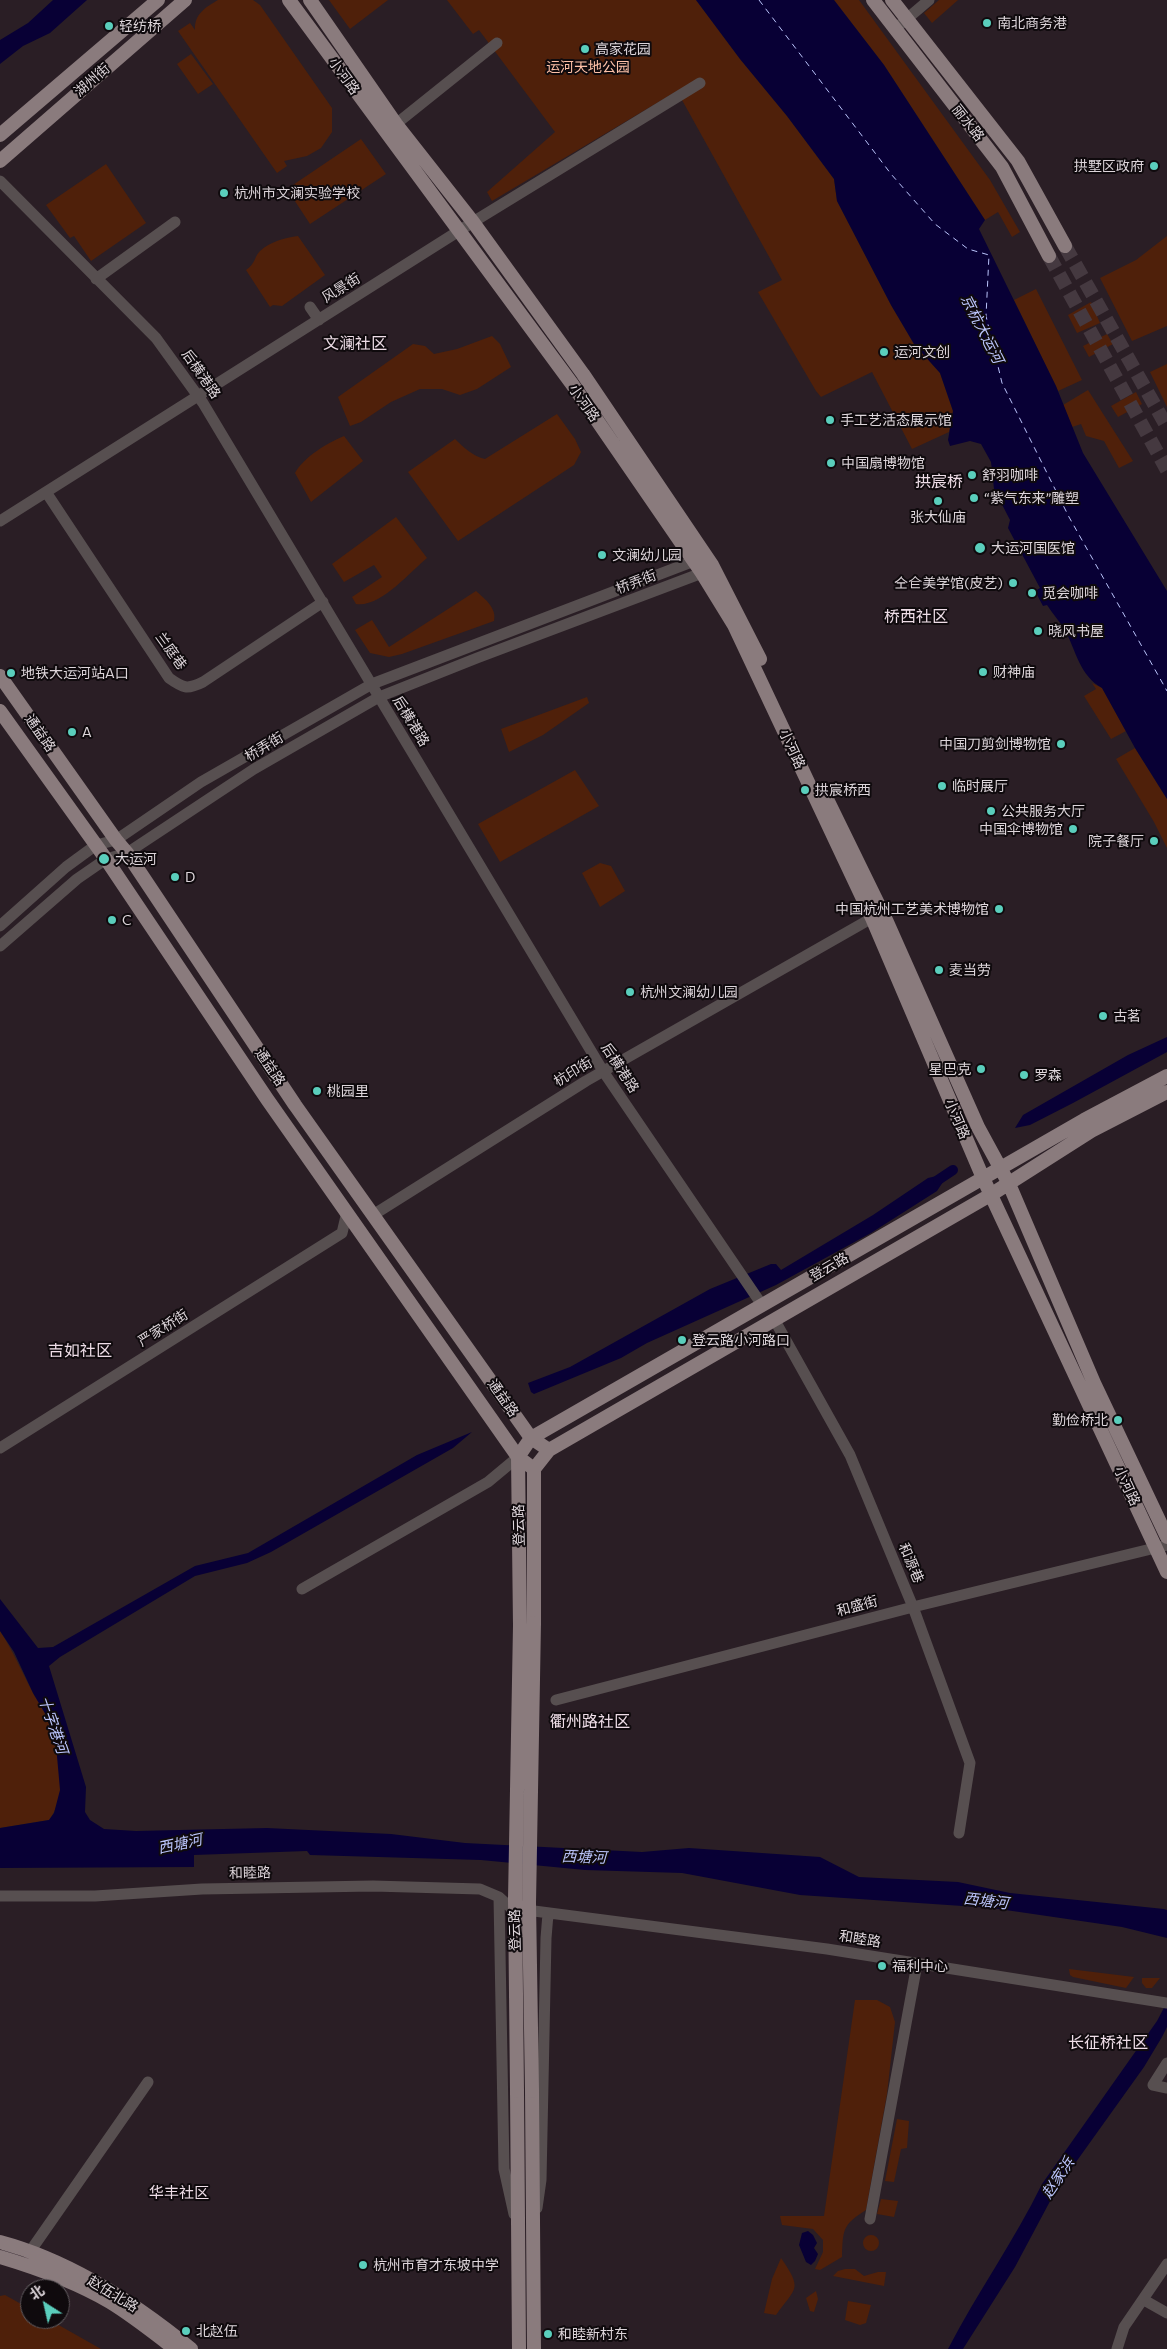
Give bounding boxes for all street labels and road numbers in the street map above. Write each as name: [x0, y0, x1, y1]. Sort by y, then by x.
street label: 小河路: [325, 54, 363, 98]
street label: 湖州街: [71, 60, 113, 100]
street label: 丽水路: [948, 101, 988, 145]
street label: 风景街: [319, 270, 363, 306]
street label: 后横港路: [178, 346, 224, 402]
street label: 小河路: [565, 381, 603, 425]
street label: 桥弄街: [613, 567, 659, 597]
street label: 兰庭巷: [152, 629, 190, 673]
street label: 后横港路: [389, 693, 433, 749]
street label: 通益路: [21, 711, 59, 755]
street label: 小河路: [776, 726, 808, 772]
street label: 桥弄街: [242, 729, 286, 765]
street label: 后横港路: [598, 1040, 642, 1096]
street label: 通益路: [251, 1045, 289, 1089]
street label: 杭印街: [551, 1054, 595, 1090]
street label: 小河路: [941, 1096, 973, 1142]
street label: 登云路: [807, 1249, 851, 1285]
street label: 严家桥街: [135, 1306, 191, 1350]
street label: 通益路: [484, 1376, 522, 1420]
street label: 小河路: [1111, 1463, 1143, 1509]
street label: 登云路: [510, 1504, 528, 1546]
street label: 和源巷: [895, 1540, 927, 1586]
street label: 和盛街: [835, 1592, 879, 1620]
street label: 和睦路: [229, 1864, 271, 1882]
street label: 登云路: [506, 1909, 524, 1951]
street label: 和睦路: [838, 1927, 882, 1951]
street label: 赵伍北路: [85, 2272, 141, 2316]

